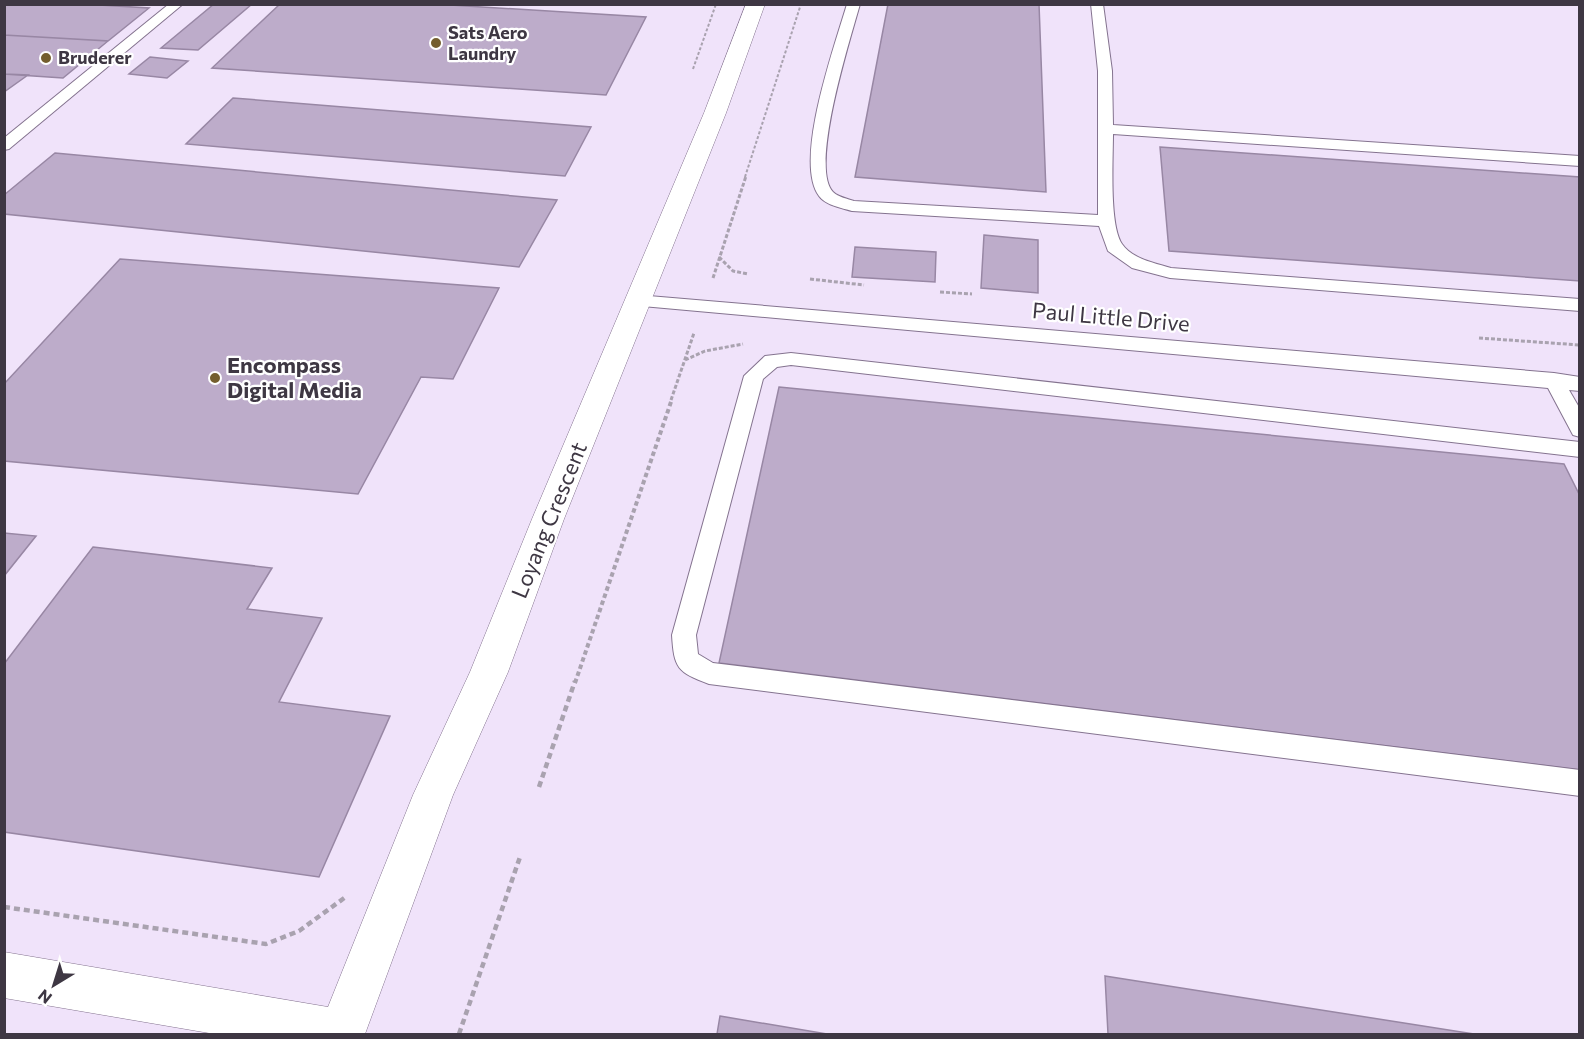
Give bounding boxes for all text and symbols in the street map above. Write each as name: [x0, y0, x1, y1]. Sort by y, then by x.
place label: Sats Aero Laundry: [448, 21, 528, 64]
marker: Sats Aero Laundry: [429, 36, 443, 50]
place label: Bruderer: [58, 46, 132, 68]
marker: Bruderer: [39, 51, 53, 65]
street label: Paul Little Drive: [1031, 296, 1191, 337]
place label: Encompass Digital Media: [227, 351, 362, 403]
marker: Encompass Digital Media: [208, 371, 222, 385]
street label: Loyang Crescent: [505, 438, 592, 602]
north arrow: [24, 955, 84, 1015]
text: N: [34, 986, 55, 1008]

